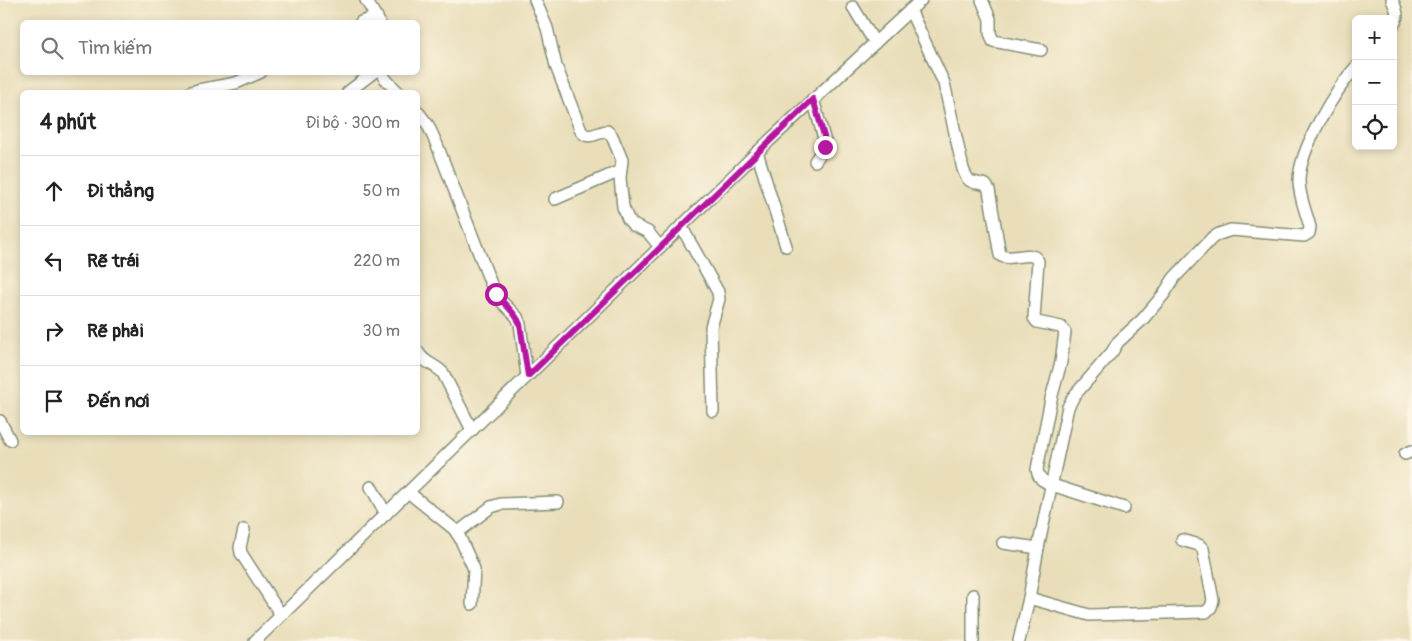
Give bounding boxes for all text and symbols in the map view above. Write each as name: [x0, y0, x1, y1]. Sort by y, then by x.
map controls: [1352, 15, 1397, 150]
button: +: [1352, 15, 1397, 60]
search box: [20, 20, 420, 75]
icon: search: [38, 34, 66, 62]
text: Tìm kiếm: [78, 36, 152, 60]
button: −: [1352, 60, 1397, 105]
button: locate: [1352, 105, 1397, 150]
text: 4 phút: [40, 109, 96, 136]
text: Đi bộ · 300 m: [306, 113, 400, 133]
route end: [814, 136, 837, 159]
icon: ahead: [40, 177, 68, 205]
text: Đi thẳng: [87, 179, 154, 203]
text: 50 m: [363, 181, 400, 201]
icon: left: [40, 247, 68, 275]
text: Rẽ trái: [87, 249, 139, 273]
text: 220 m: [354, 251, 400, 271]
route start: [485, 283, 508, 306]
icon: right: [40, 317, 68, 345]
text: Rẽ phải: [87, 319, 143, 343]
text: 30 m: [362, 321, 400, 341]
icon: arrive: [40, 387, 68, 415]
text: Đến nơi: [87, 389, 149, 413]

